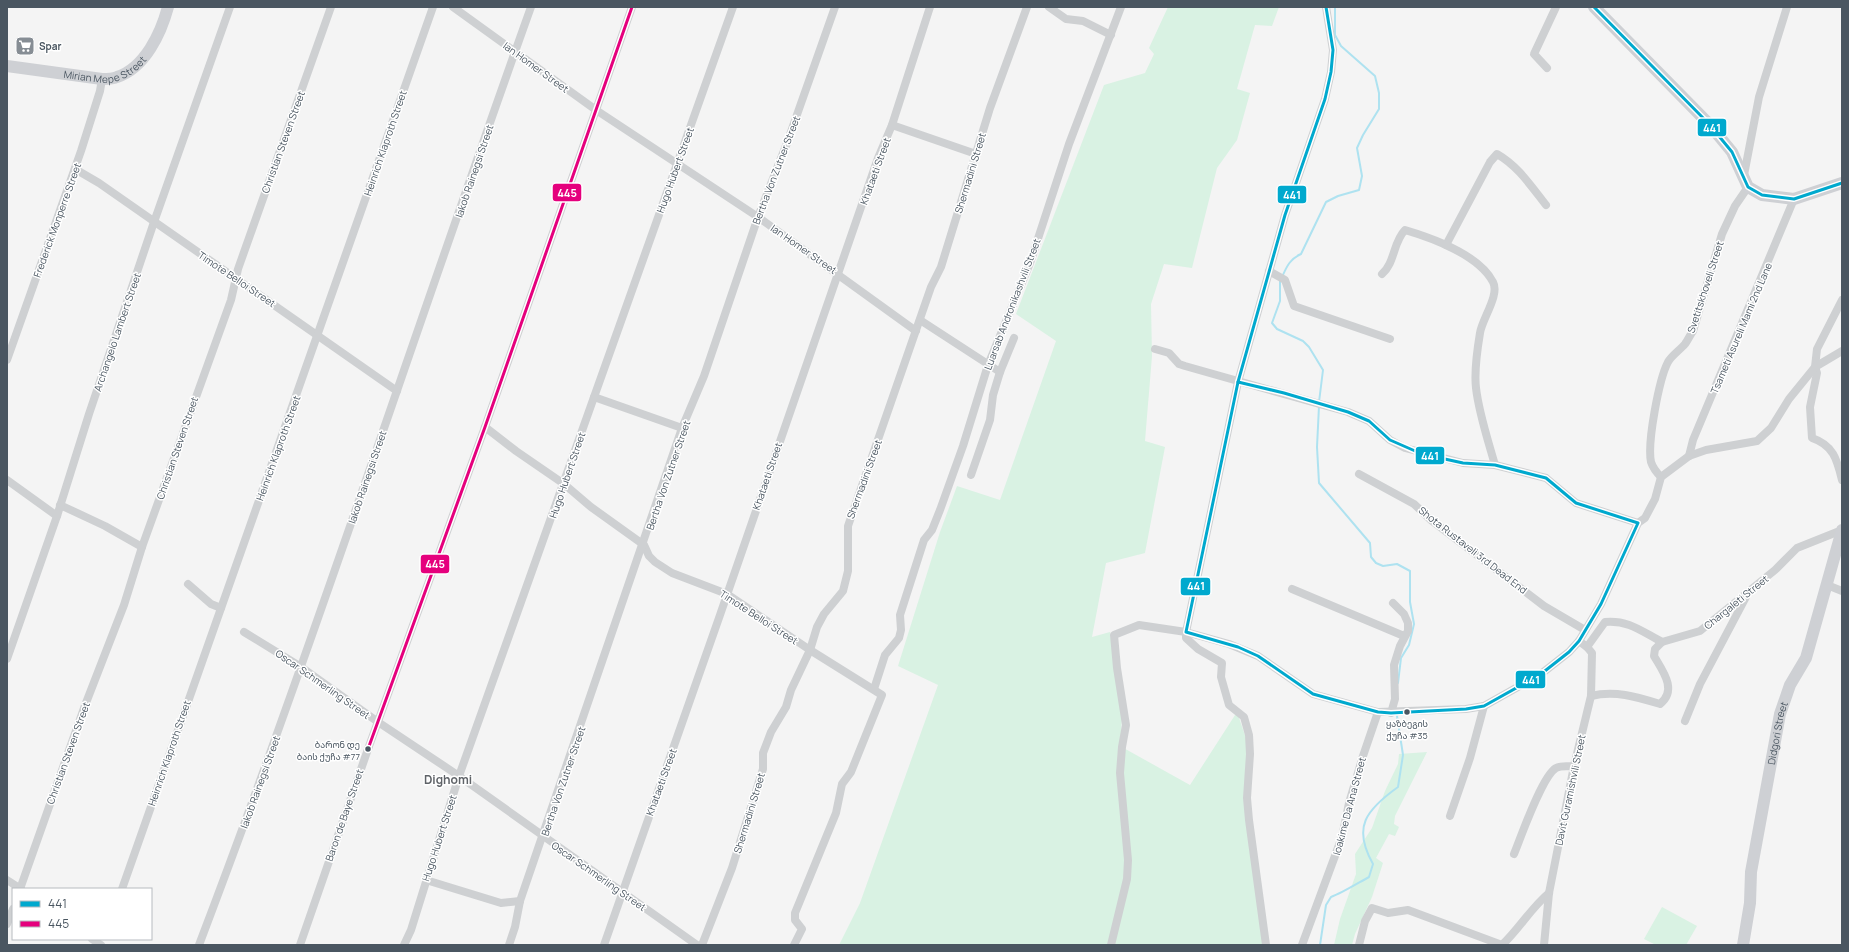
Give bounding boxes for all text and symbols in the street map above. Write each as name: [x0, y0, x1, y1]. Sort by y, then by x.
supermarket icon: Spar: [14, 35, 36, 57]
street label: Ian Homer Street: [500, 38, 572, 96]
place label: Spar: [39, 39, 62, 53]
street label: Mirian Mepe Street: [63, 53, 149, 86]
street label: Heinrich Klaproth Street: [360, 88, 410, 198]
street label: Christian Steven Street: [258, 89, 308, 195]
street label: Bertha Von Zutner Street: [749, 114, 803, 226]
line badge: 441: [1697, 118, 1727, 137]
text: 441: [1703, 120, 1721, 135]
street label: Iakob Rainegsi Street: [452, 123, 496, 219]
street label: Hugo Hubert Street: [653, 125, 697, 215]
street label: Shermadini Street: [951, 131, 989, 215]
street label: Khataeti Street: [856, 135, 894, 207]
street label: Frederick Monperre Street: [30, 161, 84, 279]
line badge: 445: [552, 183, 582, 202]
text: 445: [557, 185, 577, 200]
line badge: 441: [1277, 185, 1307, 204]
text: 441: [1283, 187, 1301, 202]
street label: Ian Homer Street: [768, 221, 840, 277]
street label: Luarsab Andronikashvili Street: [980, 236, 1044, 372]
street label: Svetitskhoveli Street: [1684, 239, 1726, 335]
street label: Timote Belloi Street: [196, 248, 278, 310]
street label: Tsameti Asureli Mami 2nd Lane: [1707, 260, 1775, 396]
street label: Archangelo Lambert Street: [90, 271, 144, 393]
street label: Heinrich Klaproth Street: [252, 394, 304, 502]
street label: Christian Steven Street: [153, 395, 201, 501]
street label: Bertha Von Zutner Street: [643, 418, 693, 532]
street label: Iakob Rainegsi Street: [345, 429, 389, 525]
street label: Hugo Hubert Street: [546, 430, 588, 520]
street label: Shermadini Street: [843, 437, 885, 521]
street label: Khataeti Street: [749, 440, 785, 512]
line badge: 441: [1415, 446, 1445, 465]
text: 441: [1421, 448, 1439, 463]
street label: Shota Rustaveli 3rd Dead End: [1416, 503, 1530, 597]
line badge: 445: [420, 554, 450, 574]
text: 445: [425, 556, 445, 571]
street label: Chargaleti Street: [1701, 572, 1771, 632]
line badge: 441: [1180, 577, 1211, 596]
text: 441: [1187, 578, 1205, 593]
street label: Timote Belloi Street: [717, 586, 801, 648]
street label: Oscar Schmerling Street: [273, 646, 373, 722]
line badge: 441: [1515, 670, 1546, 689]
text: 441: [1522, 672, 1540, 687]
street label: Heinrich Klaproth Street: [144, 698, 194, 808]
street label: Christian Steven Street: [43, 700, 93, 806]
street label: Didgori Street: [1764, 700, 1791, 766]
marker: ყაზბეგის ქუჩა #35: [1402, 707, 1412, 717]
place label: ყაზბეგის ქუჩა #35: [1386, 717, 1428, 742]
street label: Bertha Von Zutner Street: [538, 724, 588, 838]
street label: Davit Guramishvili Street: [1551, 733, 1589, 847]
street label: Iakob Rainegsi Street: [237, 734, 283, 830]
place label: ბარონ დე ბაის ქუჩა #77: [297, 738, 360, 763]
marker: ბარონ დე ბაის ქუჩა #77: [363, 744, 373, 754]
street label: Khataeti Street: [642, 746, 680, 818]
street label: Ioakime Da Ana Street: [1329, 755, 1369, 857]
street label: Baron de Baye Street: [322, 767, 366, 863]
district label: Dighomi: [424, 771, 472, 788]
street label: Shermadini Street: [730, 771, 768, 855]
street label: Hugo Hubert Street: [418, 793, 460, 883]
street label: Oscar Schmerling Street: [549, 838, 649, 914]
legend: [12, 888, 152, 940]
text: 441: [48, 895, 67, 912]
text: 445: [48, 915, 69, 932]

